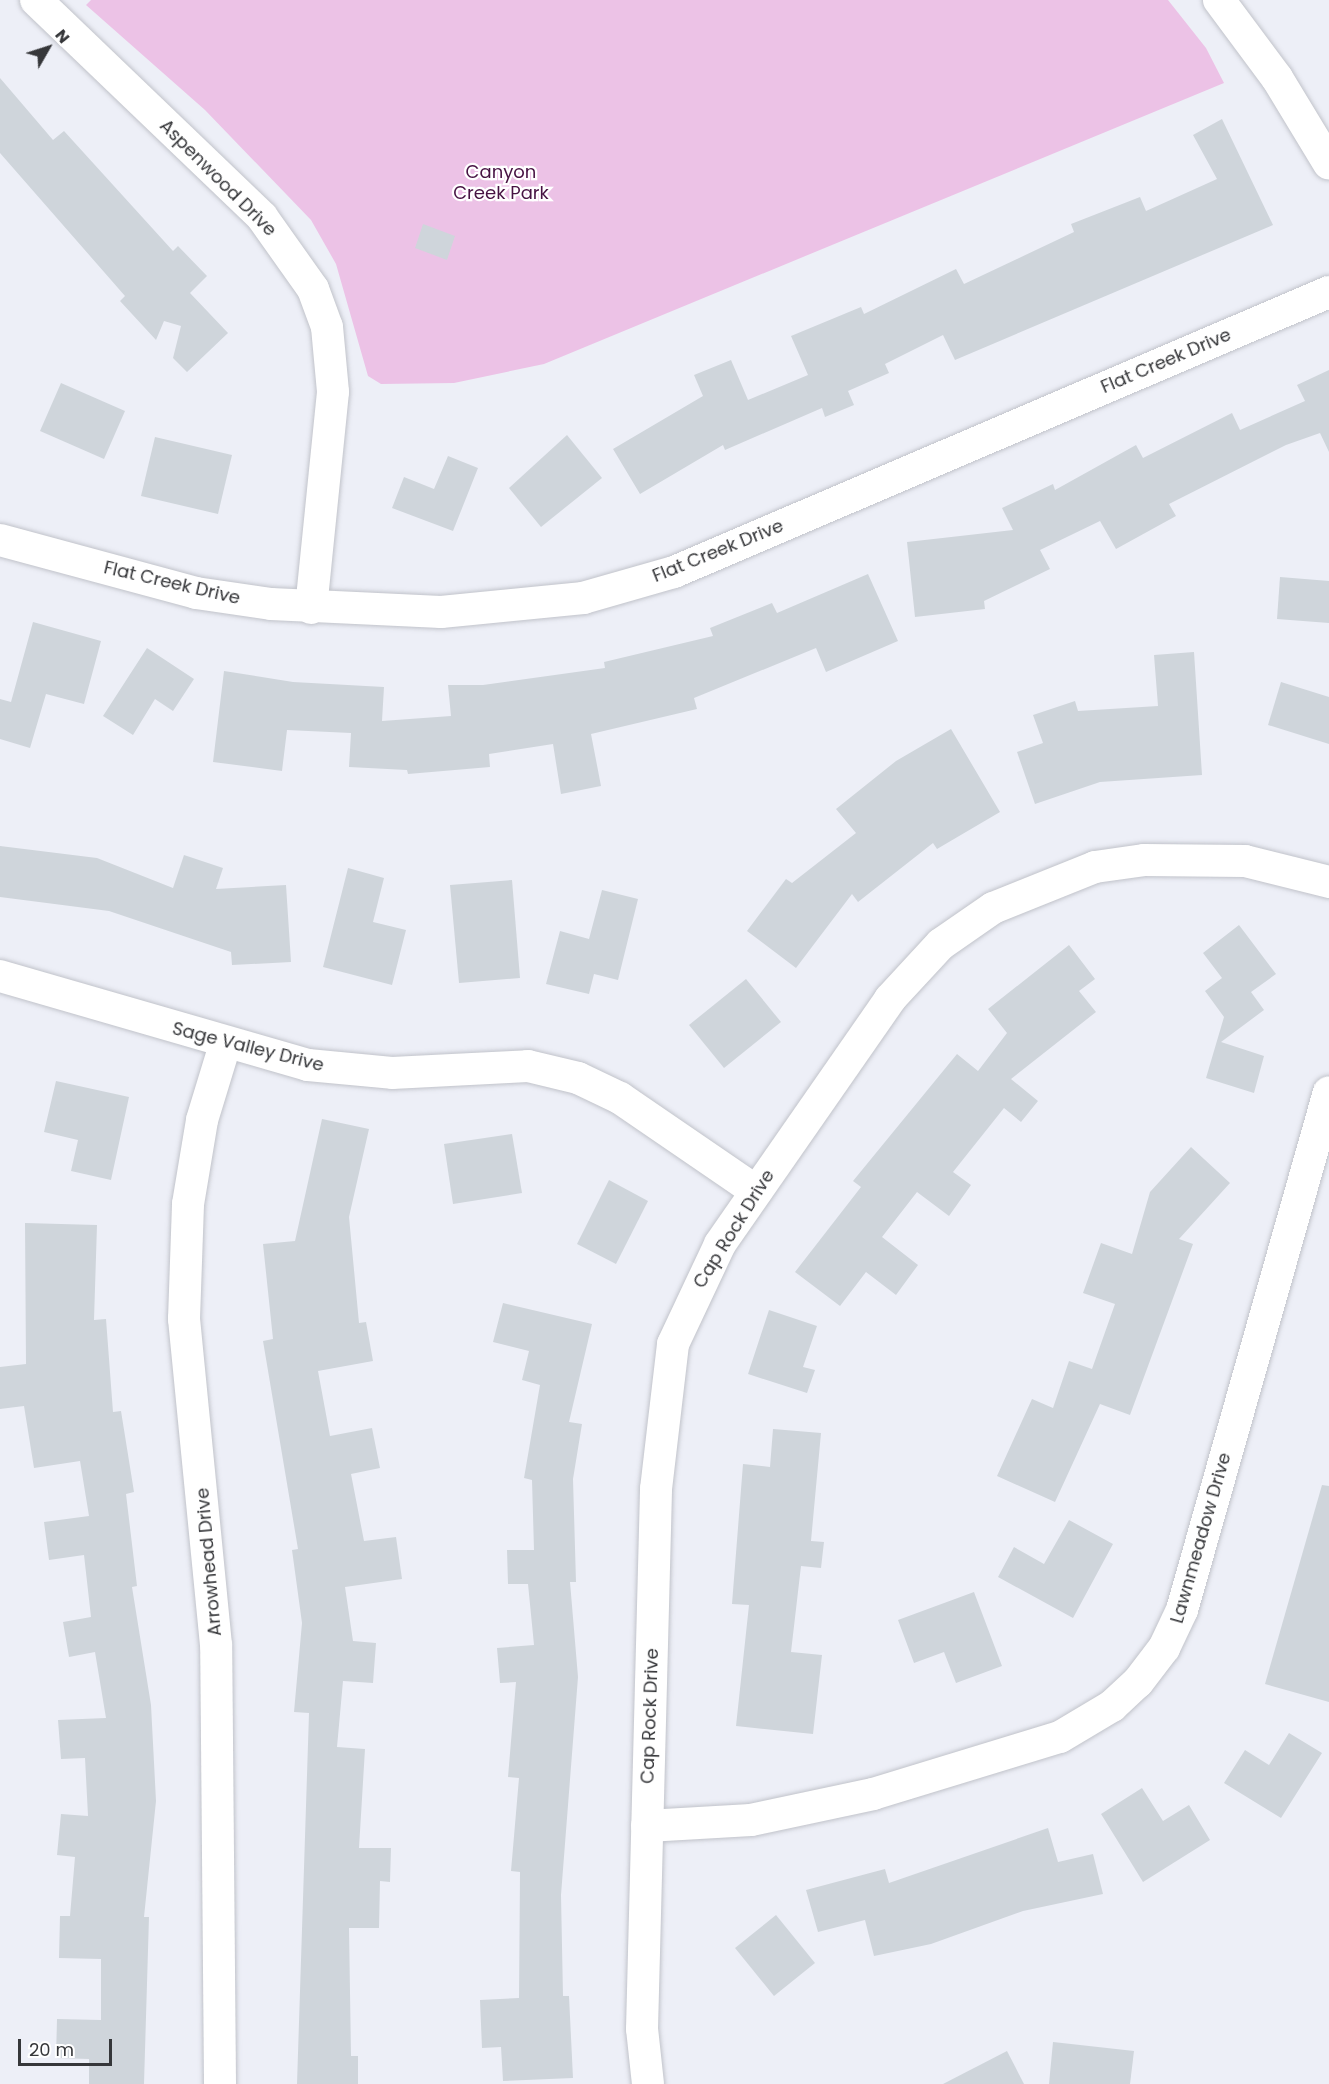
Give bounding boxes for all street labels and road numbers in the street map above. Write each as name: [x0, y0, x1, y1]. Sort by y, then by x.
street label: Aspenwood Drive: [155, 115, 281, 241]
street label: Flat Creek Drive: [1098, 324, 1234, 398]
street label: Flat Creek Drive: [649, 515, 787, 587]
street label: Flat Creek Drive: [102, 557, 242, 609]
street label: Sage Valley Drive: [170, 1018, 326, 1076]
street label: Cap Rock Drive: [689, 1166, 779, 1292]
street label: Lawnmeadow Drive: [1166, 1450, 1236, 1626]
street label: Arrowhead Drive: [192, 1487, 226, 1637]
street label: Cap Rock Drive: [637, 1648, 663, 1784]

